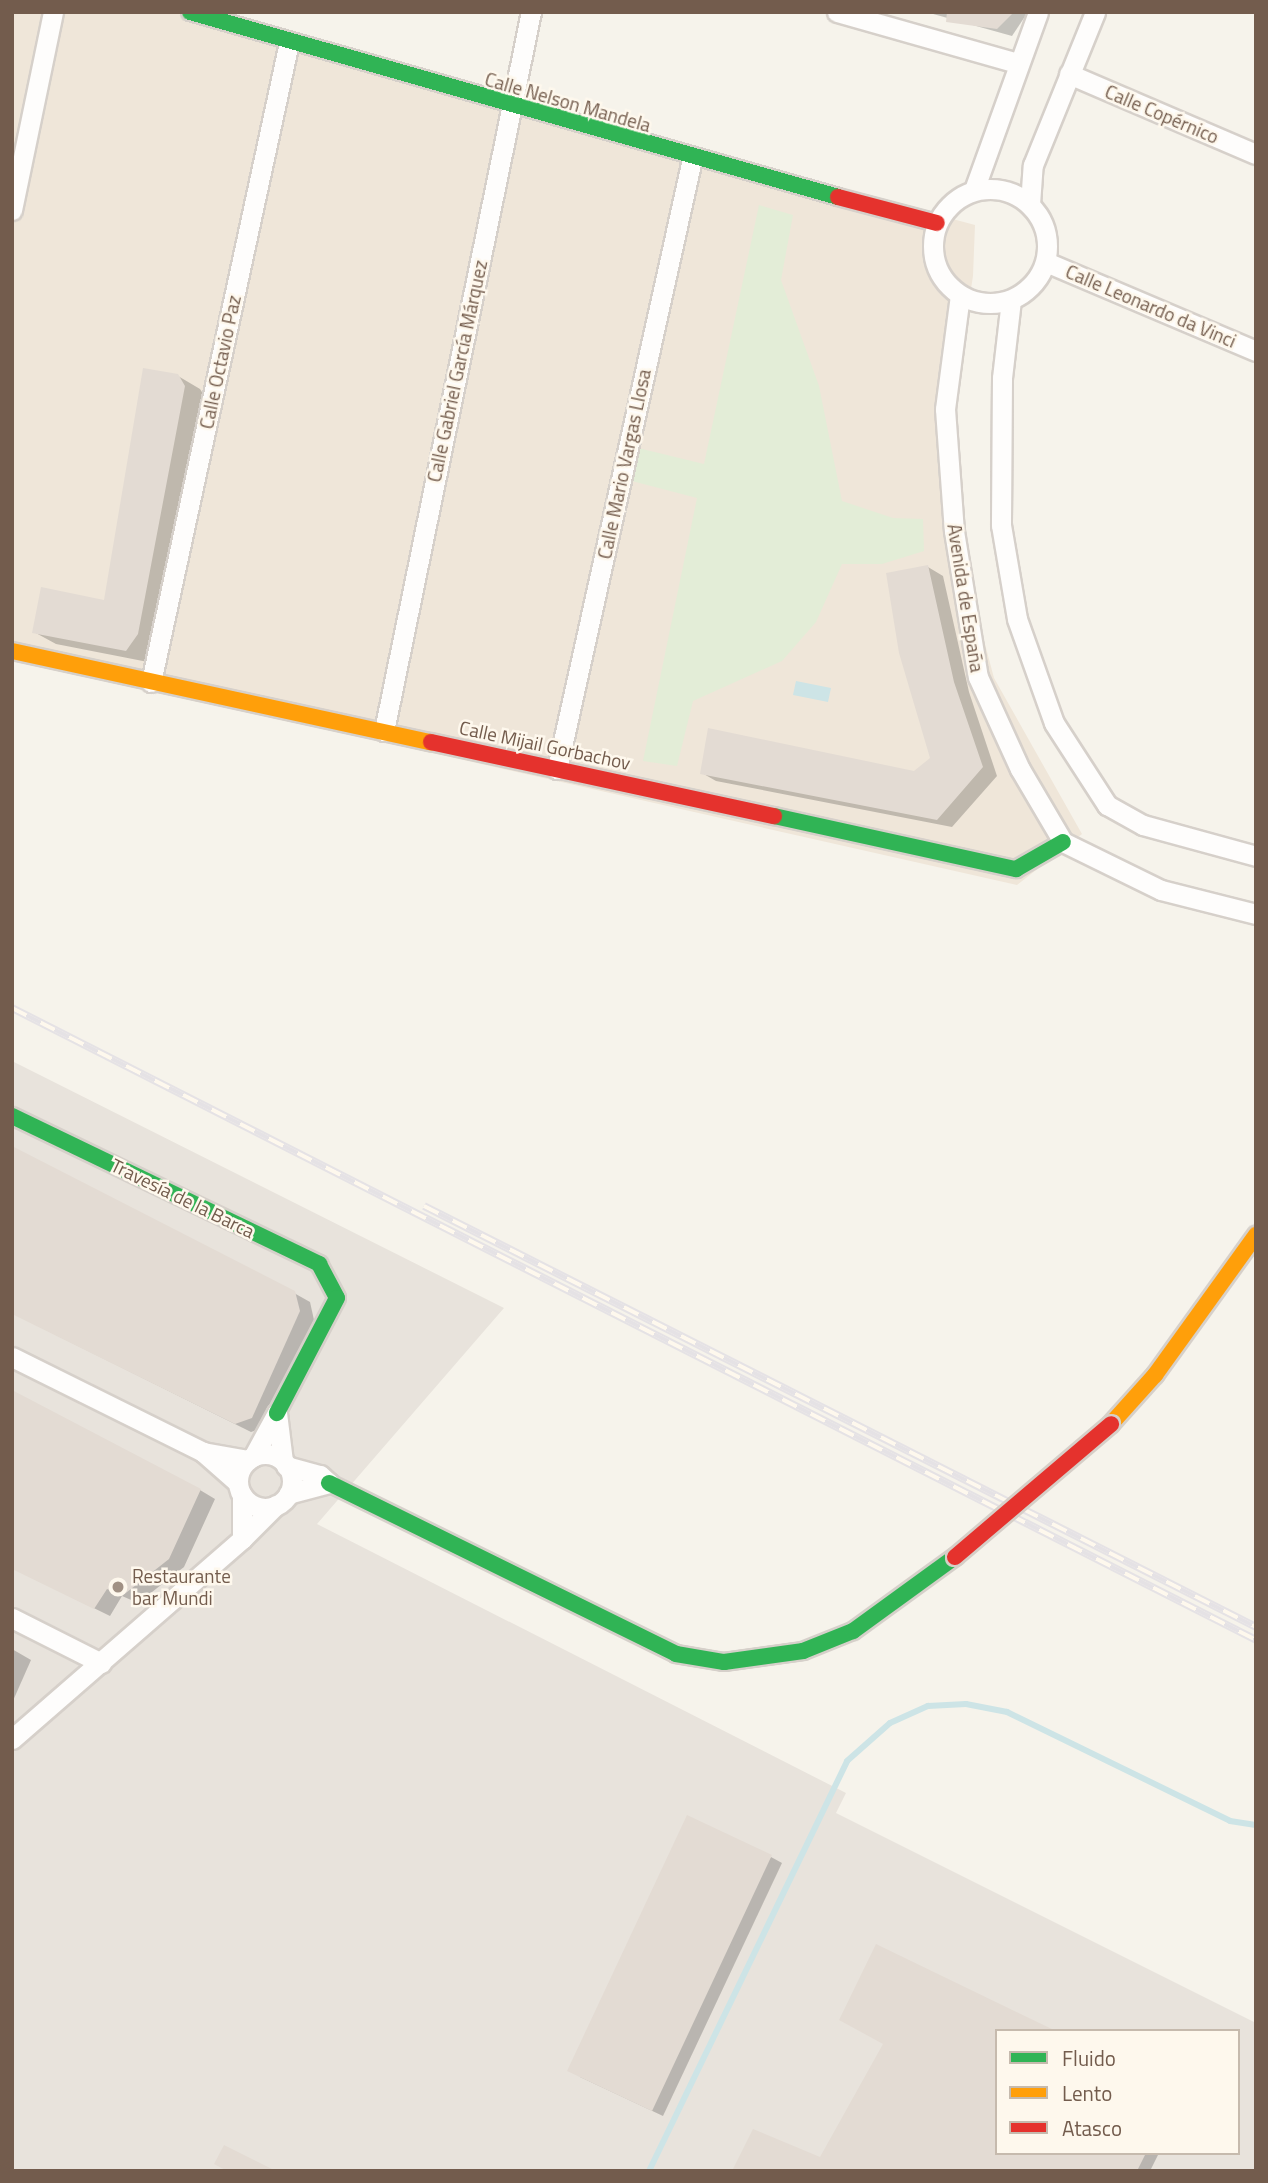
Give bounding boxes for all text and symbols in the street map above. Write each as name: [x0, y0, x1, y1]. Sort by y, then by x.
street label: Calle Nelson Mandela: [482, 67, 654, 137]
street label: Calle Copérnico: [1102, 80, 1222, 148]
street label: Calle Gabriel García Márquez: [422, 258, 492, 484]
street label: Calle Leonardo da Vinci: [1062, 260, 1240, 352]
street label: Calle Octavio Paz: [195, 293, 245, 431]
street label: Calle Mario Vargas Llosa: [593, 367, 655, 561]
street label: Avenida de España: [943, 522, 989, 674]
street label: Calle Mijail Gorbachov: [457, 716, 633, 774]
street label: Travesía de la Barca: [107, 1153, 259, 1243]
place label: Restaurante bar Mundi: [132, 1565, 231, 1609]
marker: Restaurante bar Mundi: [110, 1579, 126, 1595]
legend: [995, 2029, 1240, 2155]
text: Fluido: [1062, 2042, 1116, 2074]
text: Lento: [1062, 2077, 1112, 2109]
text: Atasco: [1062, 2112, 1122, 2144]

